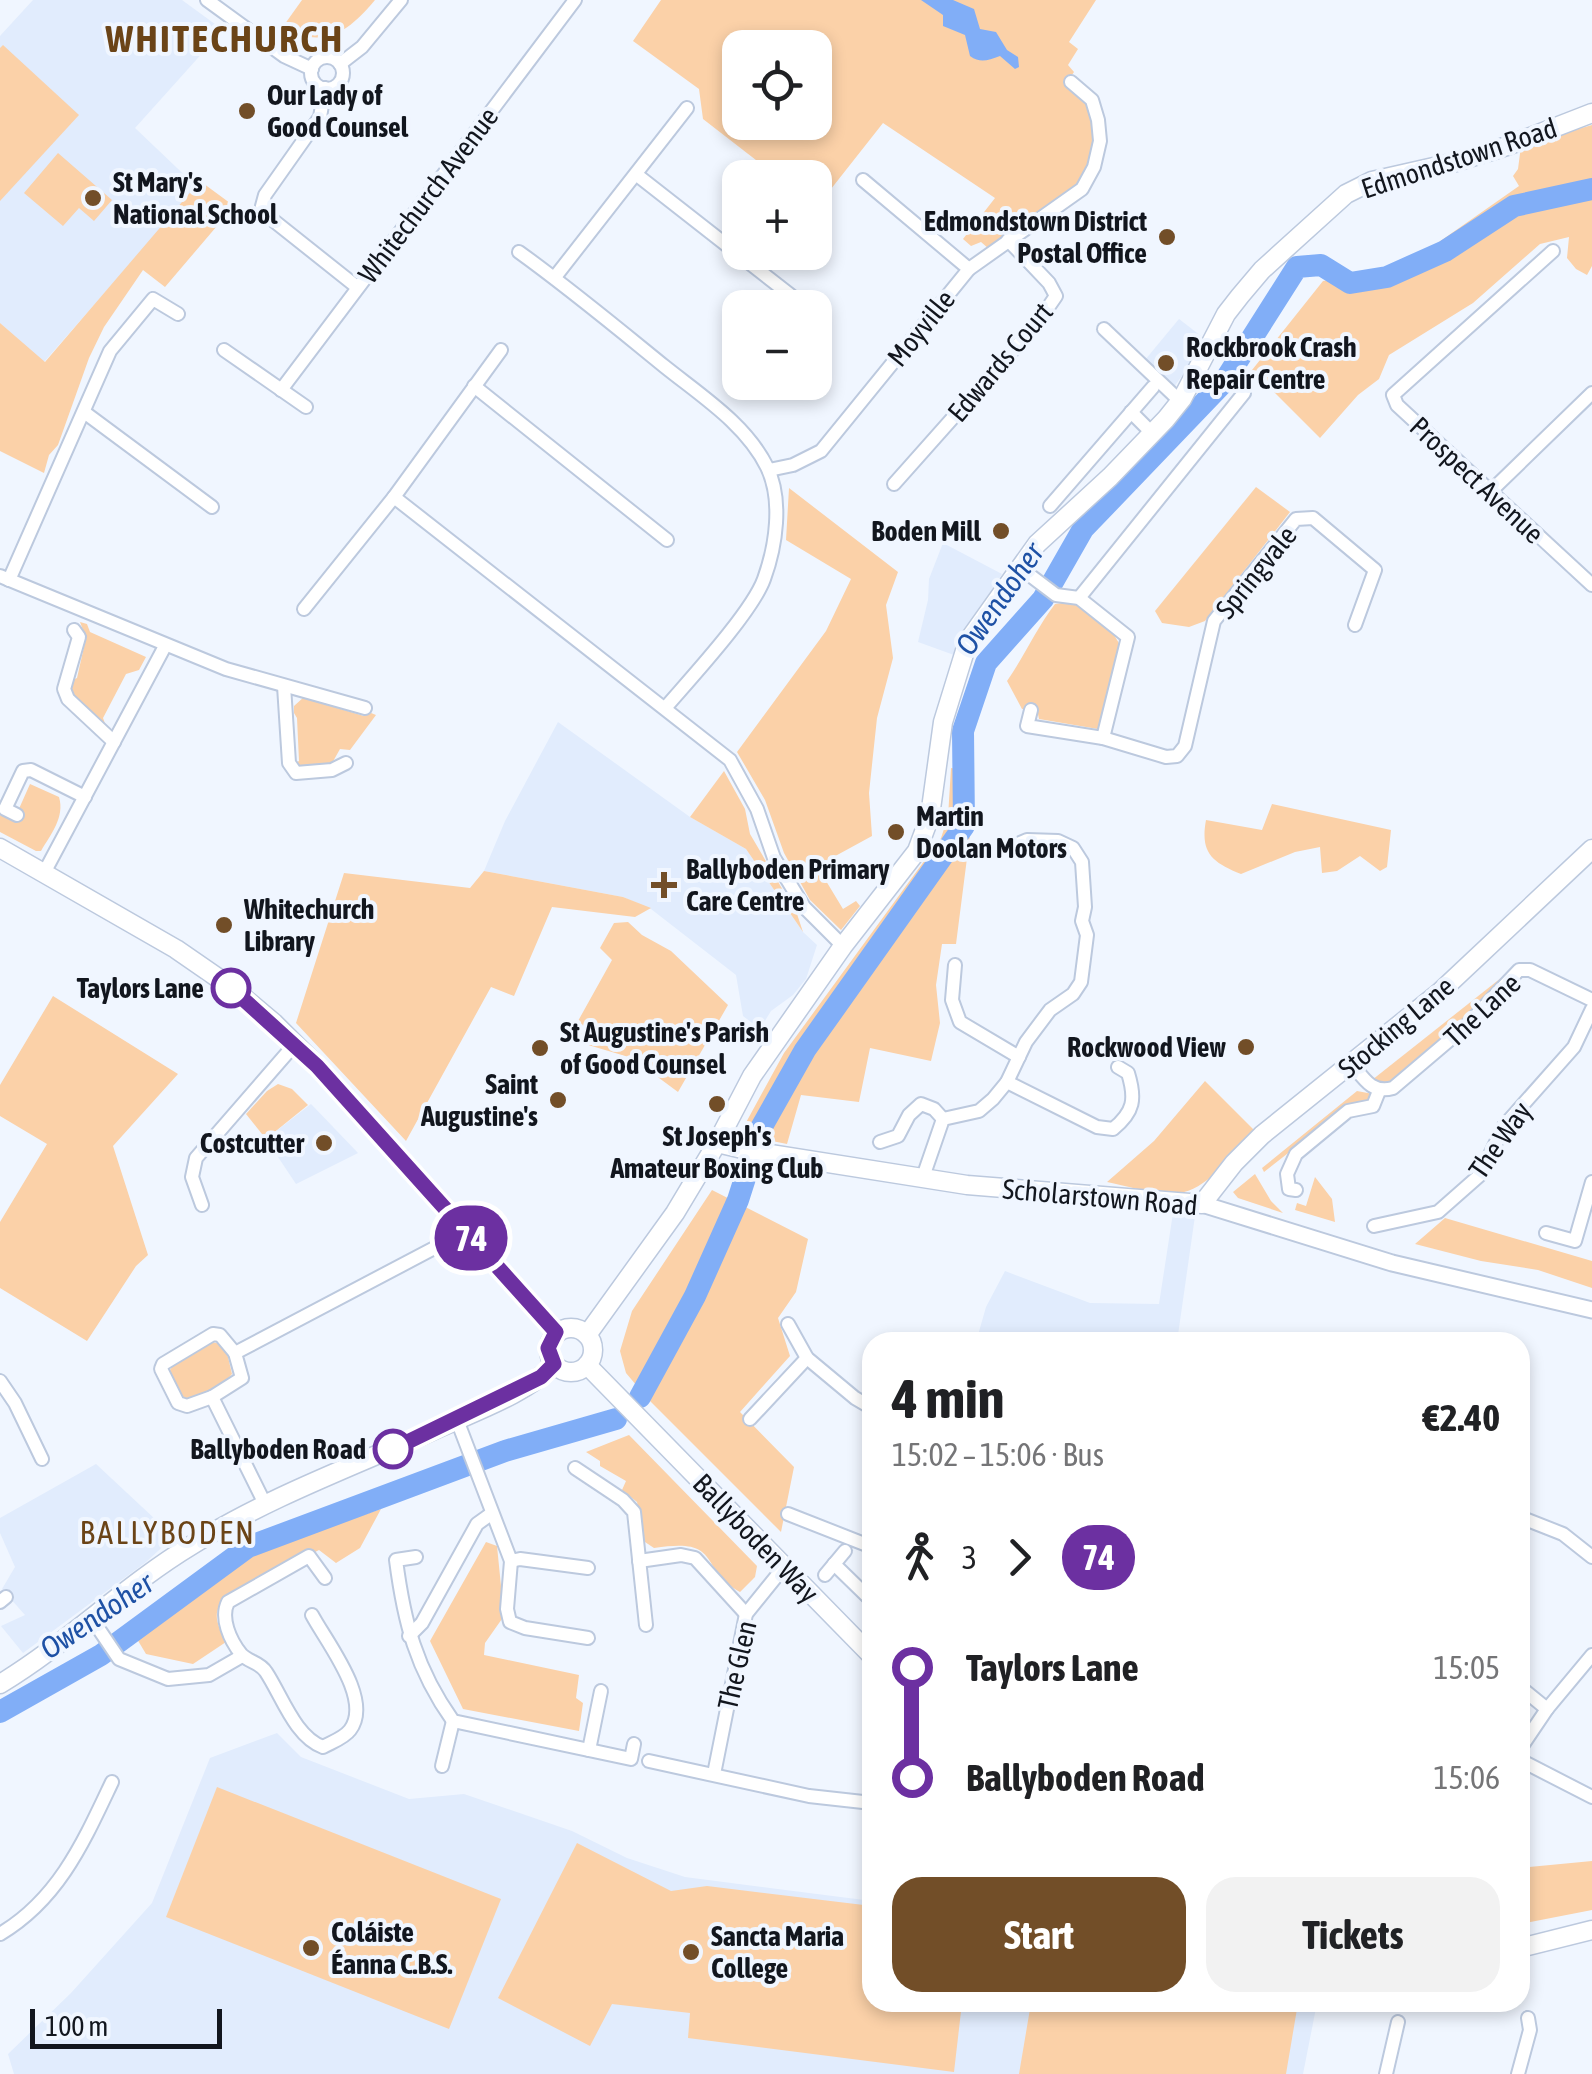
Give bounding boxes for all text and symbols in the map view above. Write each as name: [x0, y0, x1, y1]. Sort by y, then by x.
district label: WHITECHURCH: [104, 17, 345, 60]
map controls: [722, 30, 832, 400]
button: locate: [722, 30, 832, 140]
place label: Our Lady of Good Counsel: [267, 79, 409, 143]
marker: Our Lady of Good Counsel: [236, 100, 258, 122]
street label: Whitechurch Avenue: [352, 101, 504, 289]
street label: Edmondstown Road: [1357, 111, 1561, 205]
button: +: [722, 160, 832, 270]
place label: St Mary's National School: [113, 166, 278, 230]
marker: St Mary's National School: [82, 187, 104, 209]
place label: Edmondstown District Postal Office: [924, 205, 1147, 269]
marker: Edmondstown District Postal Office: [1156, 226, 1178, 248]
street label: Moyville: [881, 284, 961, 372]
button: −: [722, 290, 832, 400]
street label: Edwards Court: [941, 296, 1059, 428]
place label: Rockbrook Crash Repair Centre: [1186, 331, 1357, 395]
marker: Rockbrook Crash Repair Centre: [1155, 352, 1177, 374]
street label: Prospect Avenue: [1404, 410, 1550, 550]
place label: Boden Mill: [871, 515, 982, 547]
street label: Springvale: [1209, 519, 1303, 625]
marker: Boden Mill: [990, 520, 1012, 542]
water label: Owendoher: [948, 535, 1051, 661]
place label: Martin Doolan Motors: [916, 800, 1067, 864]
marker: Martin Doolan Motors: [885, 821, 907, 843]
place label: Ballyboden Primary Care Centre: [686, 853, 890, 917]
marker: Ballyboden Primary Care Centre: [651, 872, 677, 898]
place label: Whitechurch Library: [243, 893, 374, 957]
marker: Whitechurch Library: [213, 914, 235, 936]
street label: The Lane: [1437, 967, 1527, 1053]
marker: Taylors Lane: [212, 969, 250, 1007]
street label: Stocking Lane: [1332, 970, 1460, 1084]
place label: Taylors Lane: [77, 972, 204, 1004]
place label: St Augustine's Parish of Good Counsel: [560, 1016, 769, 1080]
place label: Rockwood View: [1067, 1031, 1226, 1063]
marker: Rockwood View: [1235, 1036, 1257, 1058]
marker: St Augustine's Parish of Good Counsel: [529, 1037, 551, 1059]
place label: Saint Augustine's: [420, 1068, 538, 1132]
marker: Saint Augustine's: [547, 1089, 569, 1111]
marker: St Joseph's Amateur Boxing Club: [706, 1093, 728, 1115]
street label: The Way: [1462, 1096, 1538, 1184]
place label: St Joseph's Amateur Boxing Club: [609, 1120, 824, 1184]
place label: Costcutter: [200, 1127, 305, 1159]
marker: Costcutter: [313, 1132, 335, 1154]
street label: Scholarstown Road: [1001, 1173, 1199, 1221]
line badge: 74: [426, 1206, 516, 1270]
text: 74: [455, 1218, 487, 1258]
text: 4 min: [892, 1367, 1004, 1430]
text: €2.40: [1423, 1396, 1500, 1439]
marker: Ballyboden Road: [374, 1430, 412, 1468]
place label: Ballyboden Road: [190, 1433, 366, 1465]
text: 15:02 – 15:06 · Bus: [892, 1436, 1104, 1473]
street label: Ballyboden Way: [687, 1467, 825, 1609]
district label: BALLYBODEN: [80, 1514, 256, 1551]
icon: walk: [892, 1530, 947, 1585]
icon: forward: [992, 1530, 1047, 1585]
text: 74: [1082, 1537, 1115, 1577]
text: 3: [962, 1539, 977, 1576]
water label: Owendoher: [34, 1564, 160, 1665]
street label: The Glen: [711, 1617, 763, 1713]
text: Taylors Lane: [966, 1646, 1139, 1689]
text: 15:05: [1434, 1649, 1500, 1686]
text: Ballyboden Road: [966, 1756, 1204, 1799]
text: 15:06: [1434, 1759, 1500, 1796]
button: Start: [892, 1877, 1186, 1992]
button: Tickets: [1206, 1877, 1500, 1992]
place label: Coláiste Éanna C.B.S.: [331, 1916, 453, 1980]
place label: Sancta Maria College: [711, 1920, 844, 1984]
marker: Coláiste Éanna C.B.S.: [300, 1937, 322, 1959]
marker: Sancta Maria College: [680, 1941, 702, 1963]
scale bar: [30, 2004, 222, 2048]
text: 100 m: [45, 2010, 108, 2042]

